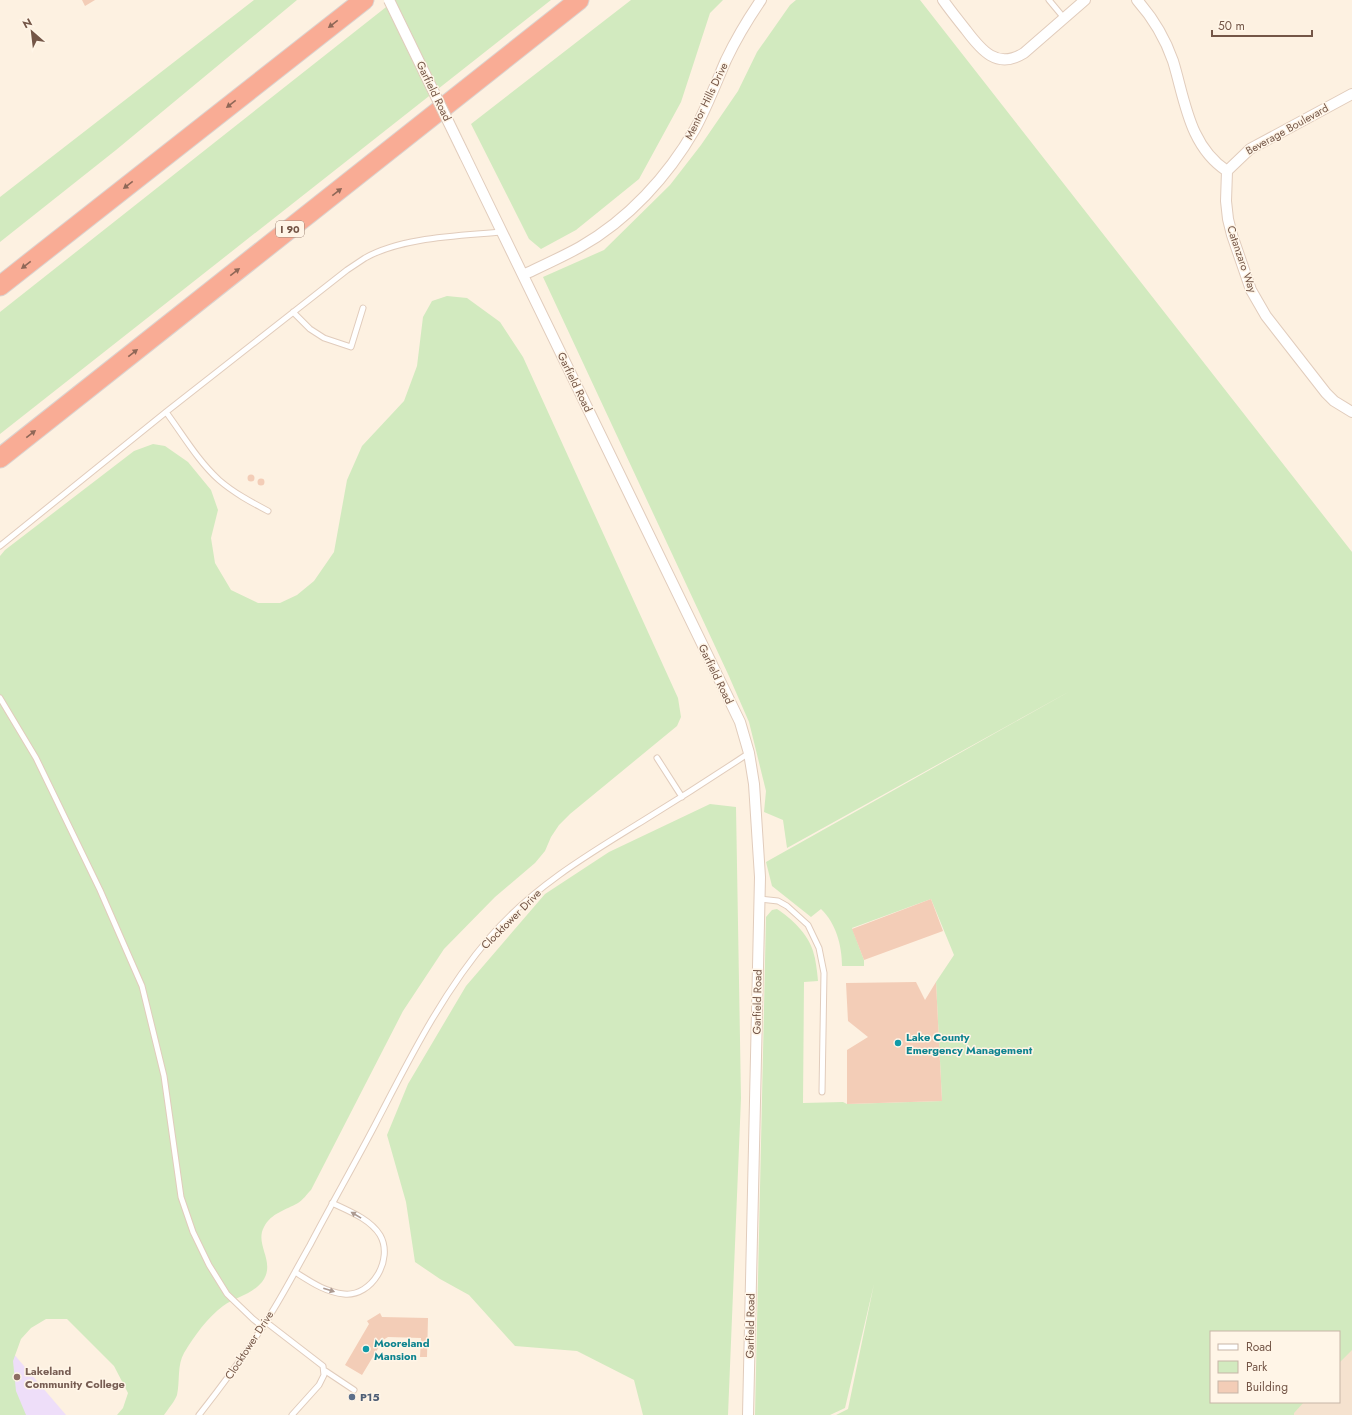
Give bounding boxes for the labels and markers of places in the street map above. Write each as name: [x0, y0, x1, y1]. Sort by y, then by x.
place label: Lake County Emergency Management: [906, 1029, 1033, 1058]
marker: Lake County Emergency Management: [893, 1038, 903, 1048]
place label: Mooreland Mansion: [374, 1335, 430, 1364]
marker: Mooreland Mansion: [361, 1344, 371, 1354]
place label: Lakeland Community College: [25, 1363, 125, 1392]
marker: Lakeland Community College: [12, 1372, 22, 1382]
place label: P15: [360, 1389, 380, 1405]
marker: P15: [347, 1392, 357, 1402]

